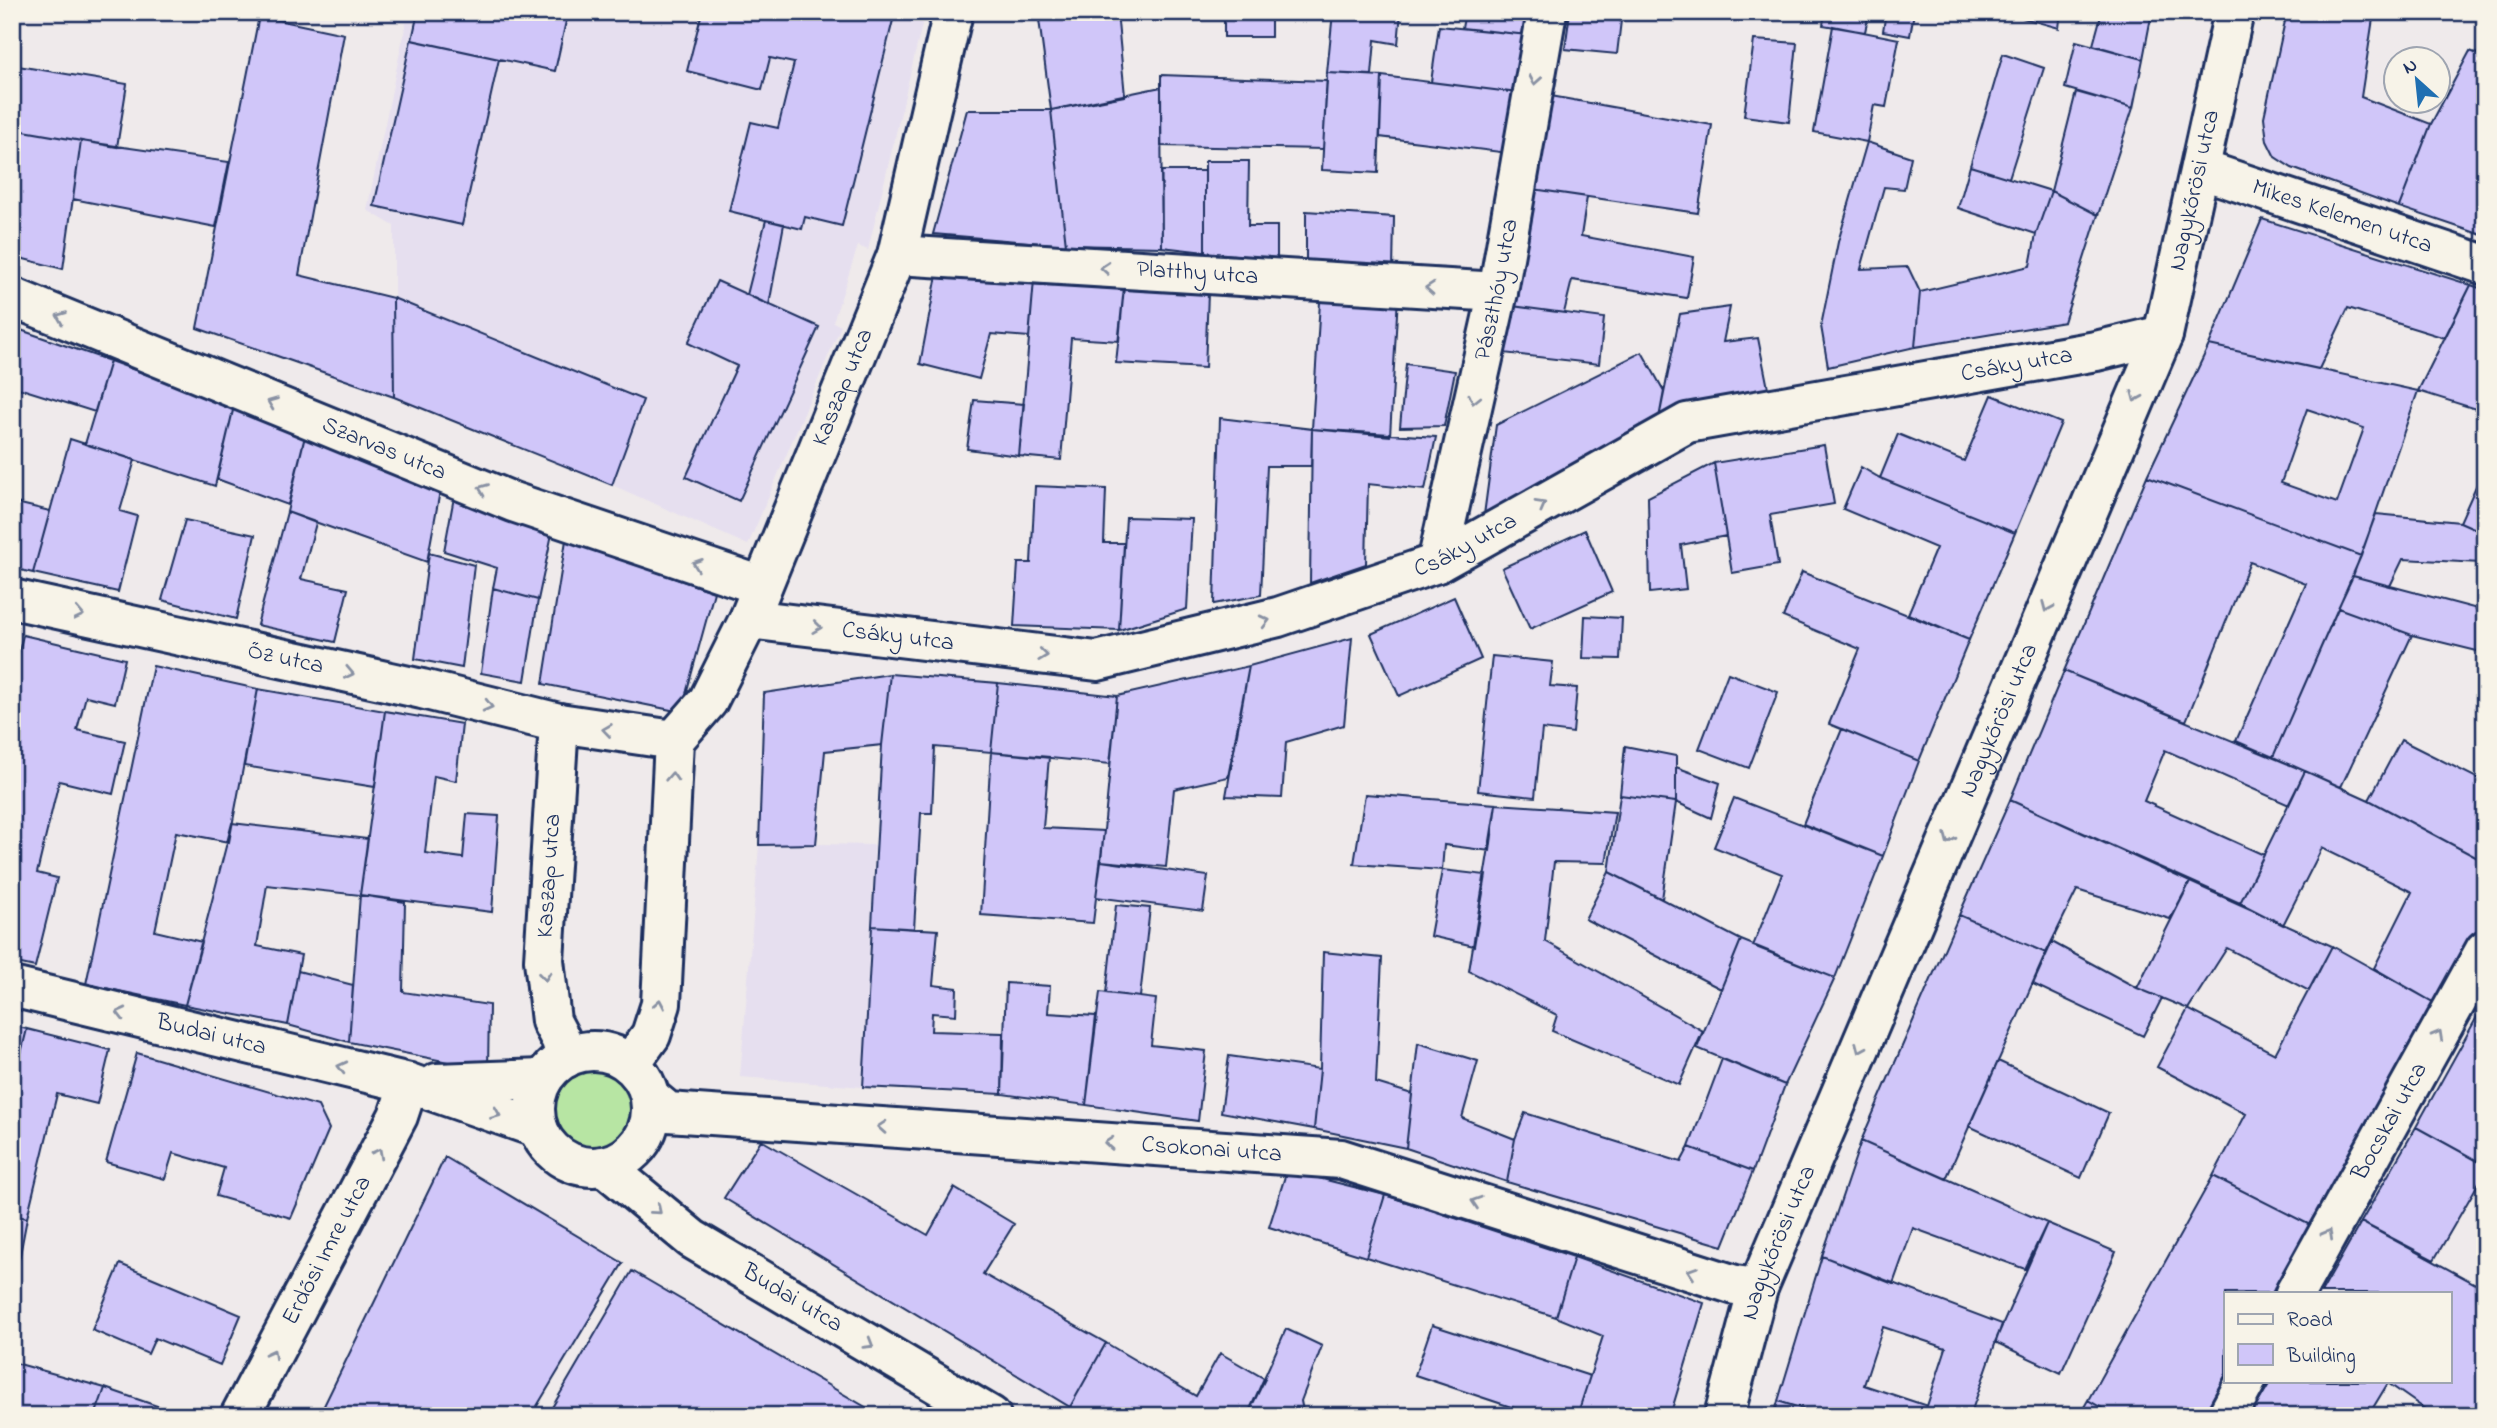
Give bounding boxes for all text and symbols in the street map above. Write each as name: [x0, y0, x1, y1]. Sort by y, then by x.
north arrow: [2382, 46, 2452, 116]
text: N: [2399, 52, 2422, 82]
one-way arrow: [1528, 74, 1543, 85]
street label: Nagykőrösi utca: [2160, 106, 2230, 274]
street label: Mikes Kelemen utca: [2247, 170, 2437, 264]
street label: Pászthóy utca: [1466, 216, 1528, 364]
street label: Platthy utca: [1136, 252, 1259, 295]
one-way arrow: [1100, 261, 1111, 276]
one-way arrow: [1424, 281, 1435, 296]
one-way arrow: [56, 311, 69, 325]
street label: Kaszap utca: [804, 323, 883, 452]
street label: Csáky utca: [1958, 338, 2075, 392]
one-way arrow: [2130, 390, 2144, 403]
one-way arrow: [1468, 393, 1482, 405]
one-way arrow: [267, 397, 279, 411]
street label: Szarvas utca: [316, 408, 452, 490]
one-way arrow: [477, 483, 490, 497]
one-way arrow: [1534, 500, 1547, 513]
street label: Csáky utca: [1409, 504, 1524, 587]
one-way arrow: [692, 558, 704, 572]
one-way arrow: [2041, 600, 2055, 612]
one-way arrow: [73, 605, 85, 620]
street label: Csáky utca: [840, 613, 956, 661]
one-way arrow: [1259, 614, 1271, 629]
one-way arrow: [811, 620, 823, 635]
street label: Őz utca: [244, 634, 327, 684]
street label: Nagykőrösi utca: [1951, 638, 2047, 803]
one-way arrow: [1037, 647, 1049, 662]
one-way arrow: [343, 665, 355, 680]
one-way arrow: [482, 698, 494, 712]
one-way arrow: [601, 723, 613, 738]
one-way arrow: [665, 771, 680, 782]
street label: Kaszap utca: [528, 813, 571, 939]
one-way arrow: [1943, 832, 1957, 844]
one-way arrow: [537, 971, 552, 982]
one-way arrow: [651, 998, 666, 1010]
street label: Budai utca: [152, 1005, 270, 1065]
one-way arrow: [115, 1007, 127, 1021]
one-way arrow: [2430, 1029, 2443, 1042]
one-way arrow: [1854, 1041, 1868, 1053]
street label: Bocskai utca: [2343, 1056, 2437, 1188]
one-way arrow: [337, 1061, 349, 1075]
one-way arrow: [490, 1105, 502, 1119]
one-way arrow: [876, 1120, 887, 1135]
street label: Csokonai utca: [1140, 1128, 1283, 1172]
one-way arrow: [1103, 1136, 1114, 1151]
one-way arrow: [370, 1148, 383, 1160]
street label: Nagykőrösi utca: [1733, 1160, 1826, 1324]
street label: Erdősi Imre utca: [273, 1170, 381, 1331]
one-way arrow: [1470, 1196, 1482, 1210]
one-way arrow: [648, 1202, 661, 1214]
one-way arrow: [2320, 1228, 2333, 1241]
street label: Budai utca: [734, 1254, 849, 1342]
one-way arrow: [1687, 1266, 1699, 1280]
legend: [2224, 1292, 2452, 1382]
text: Road: [2287, 1306, 2333, 1336]
one-way arrow: [862, 1336, 875, 1349]
text: Building: [2286, 1342, 2356, 1374]
one-way arrow: [264, 1349, 277, 1361]

